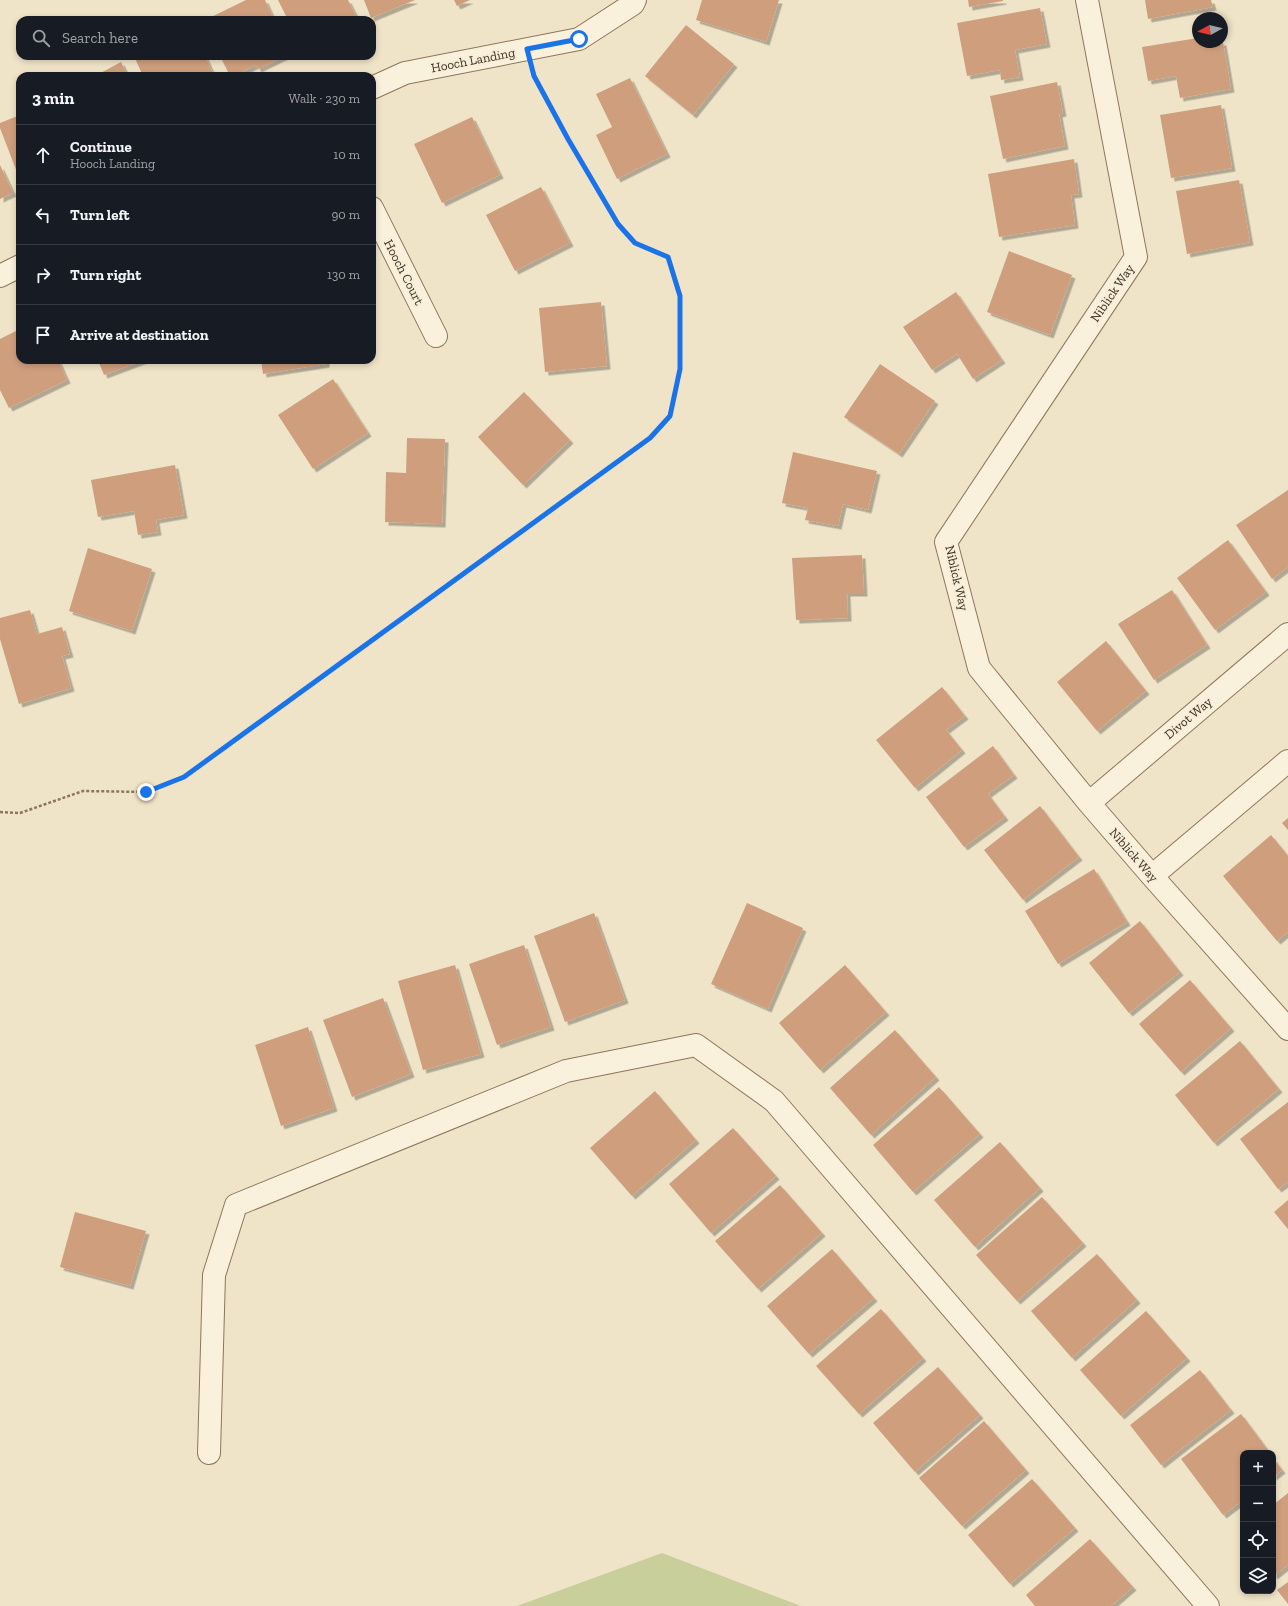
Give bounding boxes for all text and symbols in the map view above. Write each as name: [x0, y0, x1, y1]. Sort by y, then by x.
north arrow: [1192, 12, 1228, 48]
search box: [16, 16, 376, 60]
icon: search: [30, 27, 52, 49]
text: Search here: [62, 29, 138, 47]
route start: [570, 30, 588, 48]
street label: Hooch Landing: [430, 45, 516, 75]
text: 3 min: [32, 88, 74, 108]
text: Walk · 230 m: [288, 91, 360, 106]
text: Continue: [70, 138, 132, 156]
icon: ahead: [32, 144, 54, 166]
text: 10 m: [333, 147, 360, 162]
text: Hooch Landing: [70, 156, 155, 171]
icon: left: [32, 204, 54, 226]
text: Turn left: [70, 206, 130, 224]
text: 90 m: [331, 207, 360, 222]
street label: Hooch Court: [381, 237, 427, 307]
street label: Niblick Way: [1087, 261, 1137, 325]
icon: right: [32, 264, 54, 286]
text: Turn right: [70, 266, 141, 284]
text: 130 m: [327, 267, 360, 282]
icon: arrive: [32, 324, 54, 346]
text: Arrive at destination: [70, 326, 209, 344]
street label: Niblick Way: [942, 544, 972, 612]
street label: Divot Way: [1161, 694, 1215, 742]
route end: [137, 783, 155, 801]
street label: Niblick Way: [1107, 825, 1162, 885]
map controls: [1240, 1450, 1276, 1594]
button: +: [1240, 1450, 1276, 1486]
button: −: [1240, 1486, 1276, 1522]
button: locate: [1240, 1522, 1276, 1558]
button: layers: [1240, 1558, 1276, 1594]

